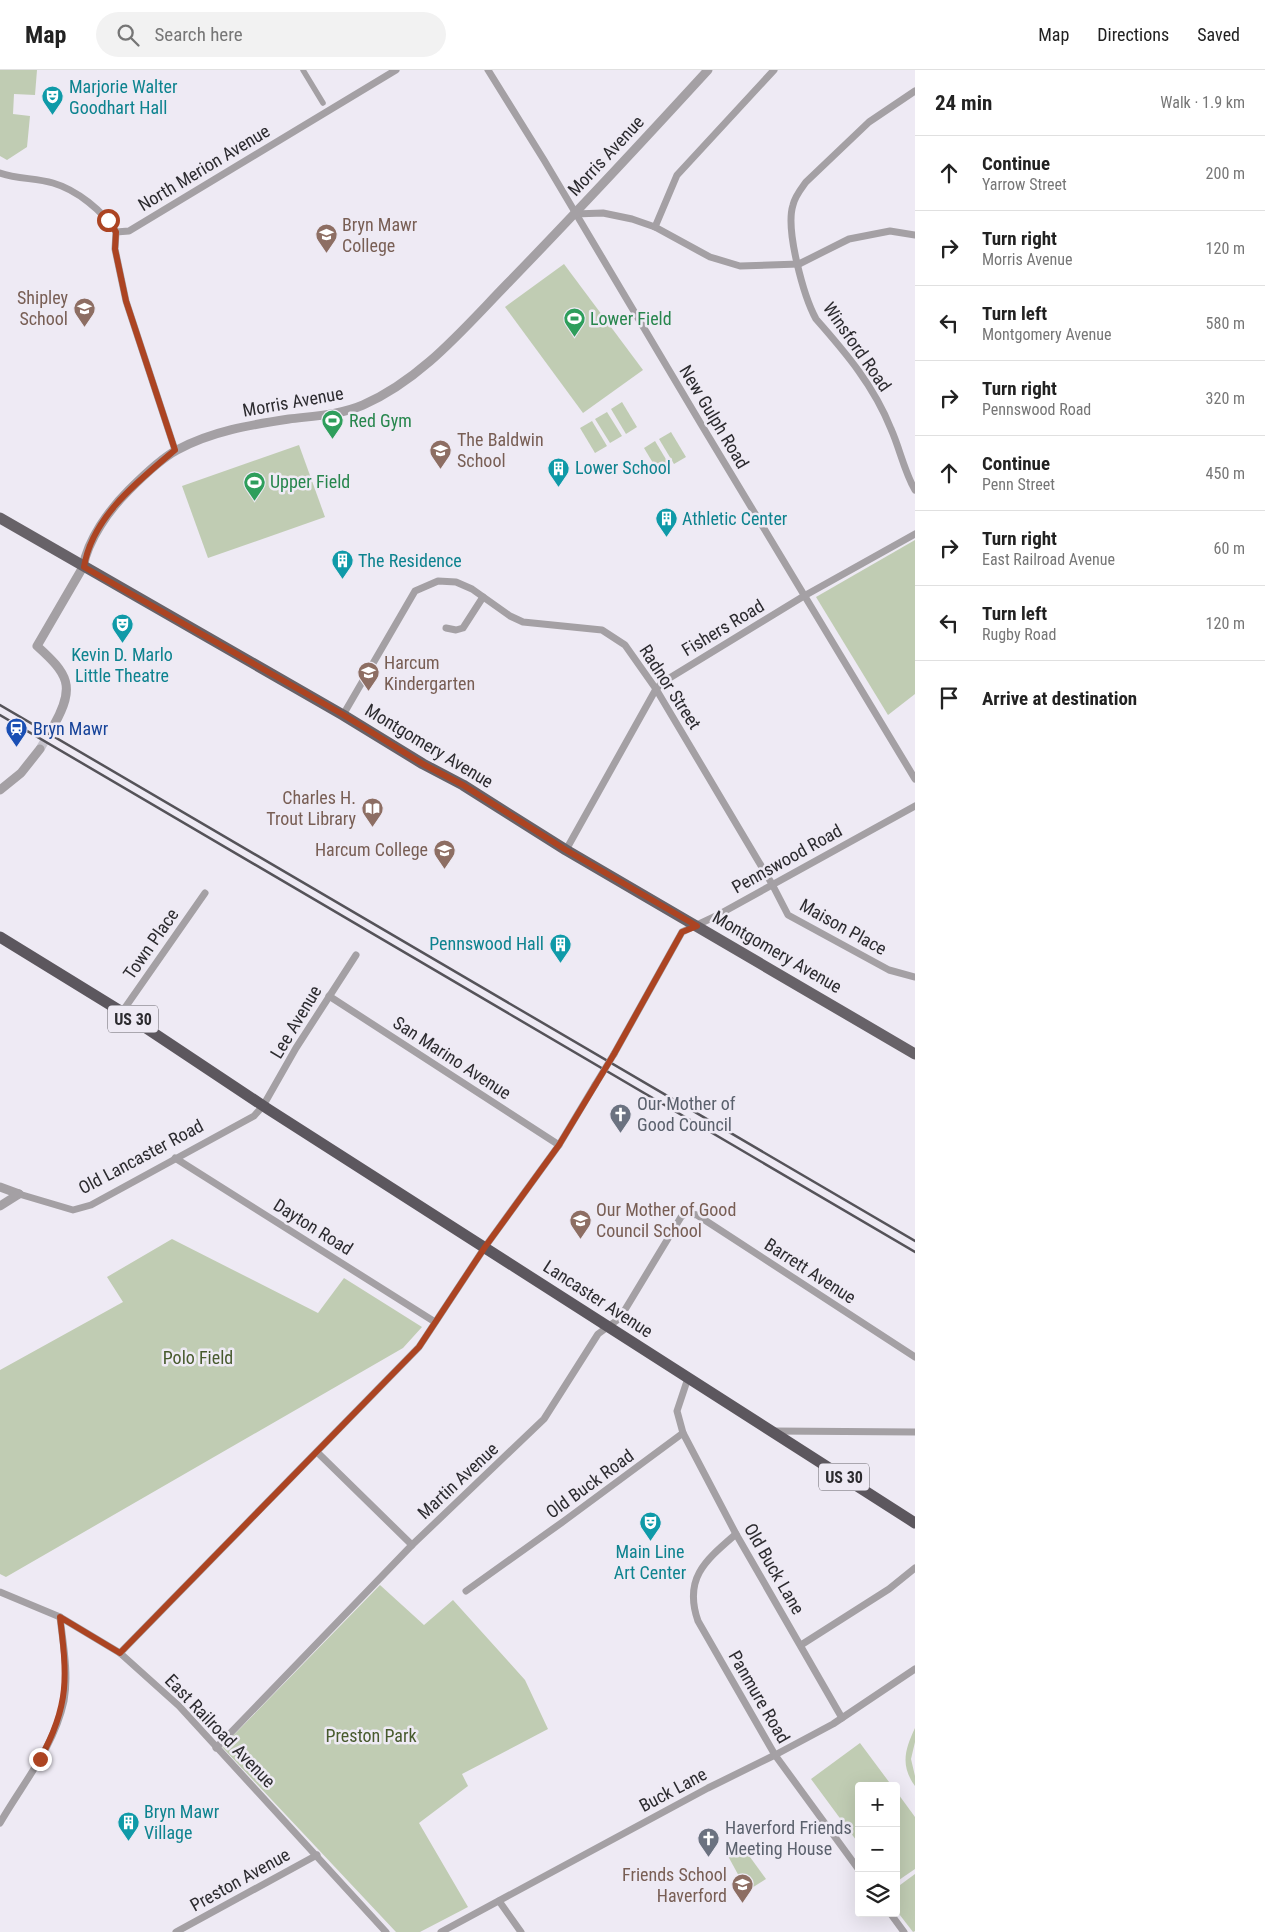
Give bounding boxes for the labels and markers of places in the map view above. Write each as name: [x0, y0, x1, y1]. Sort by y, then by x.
place label: Marjorie Walter Goodhart Hall: [69, 76, 178, 118]
theatre icon: Marjorie Walter Goodhart Hall: [41, 85, 65, 116]
place label: Bryn Mawr College: [342, 214, 418, 256]
school or university icon: Bryn Mawr College: [314, 223, 338, 254]
place label: Shipley School: [17, 287, 68, 329]
school or university icon: Shipley School: [72, 296, 96, 327]
sports icon: Lower Field: [562, 307, 586, 338]
place label: Lower Field: [590, 308, 672, 329]
sports icon: Red Gym: [321, 409, 345, 440]
place label: Red Gym: [349, 410, 412, 431]
place label: The Baldwin School: [457, 429, 544, 471]
school or university icon: The Baldwin School: [429, 438, 453, 469]
building icon: Lower School: [547, 456, 571, 487]
place label: Lower School: [575, 457, 671, 478]
sports icon: Upper Field: [242, 470, 266, 501]
place label: Upper Field: [270, 471, 350, 492]
building icon: Athletic Center: [654, 507, 678, 538]
place label: Athletic Center: [682, 508, 788, 529]
building icon: The Residence: [330, 549, 354, 580]
place label: The Residence: [358, 550, 462, 571]
theatre icon: Kevin D. Marlo Little Theatre: [110, 613, 134, 644]
place label: Kevin D. Marlo Little Theatre: [71, 644, 173, 686]
place label: Harcum Kindergarten: [384, 652, 475, 694]
school or university icon: Harcum Kindergarten: [356, 661, 380, 692]
station icon: Bryn Mawr: [5, 717, 29, 748]
place label: Bryn Mawr: [33, 718, 109, 739]
place label: Charles H. Trout Library: [266, 787, 356, 829]
library icon: Charles H. Trout Library: [360, 796, 384, 827]
school or university icon: Harcum College: [432, 838, 456, 869]
place label: Harcum College: [315, 839, 428, 860]
building icon: Pennswood Hall: [548, 932, 572, 963]
place label: Pennswood Hall: [429, 933, 544, 954]
place label: Our Mother of Good Council: [637, 1093, 736, 1135]
church icon: Our Mother of Good Council: [609, 1102, 633, 1133]
place label: Our Mother of Good Council School: [596, 1199, 736, 1241]
school or university icon: Our Mother of Good Council School: [568, 1208, 592, 1239]
theatre icon: Main Line Art Center: [638, 1510, 662, 1541]
place label: Main Line Art Center: [614, 1541, 687, 1583]
place label: Bryn Mawr Village: [144, 1801, 220, 1843]
building icon: Bryn Mawr Village: [116, 1810, 140, 1841]
place label: Haverford Friends Meeting House: [725, 1817, 852, 1859]
church icon: Haverford Friends Meeting House: [697, 1826, 721, 1857]
place label: Friends School Haverford: [622, 1864, 727, 1906]
school or university icon: Friends School Haverford: [731, 1873, 755, 1904]

